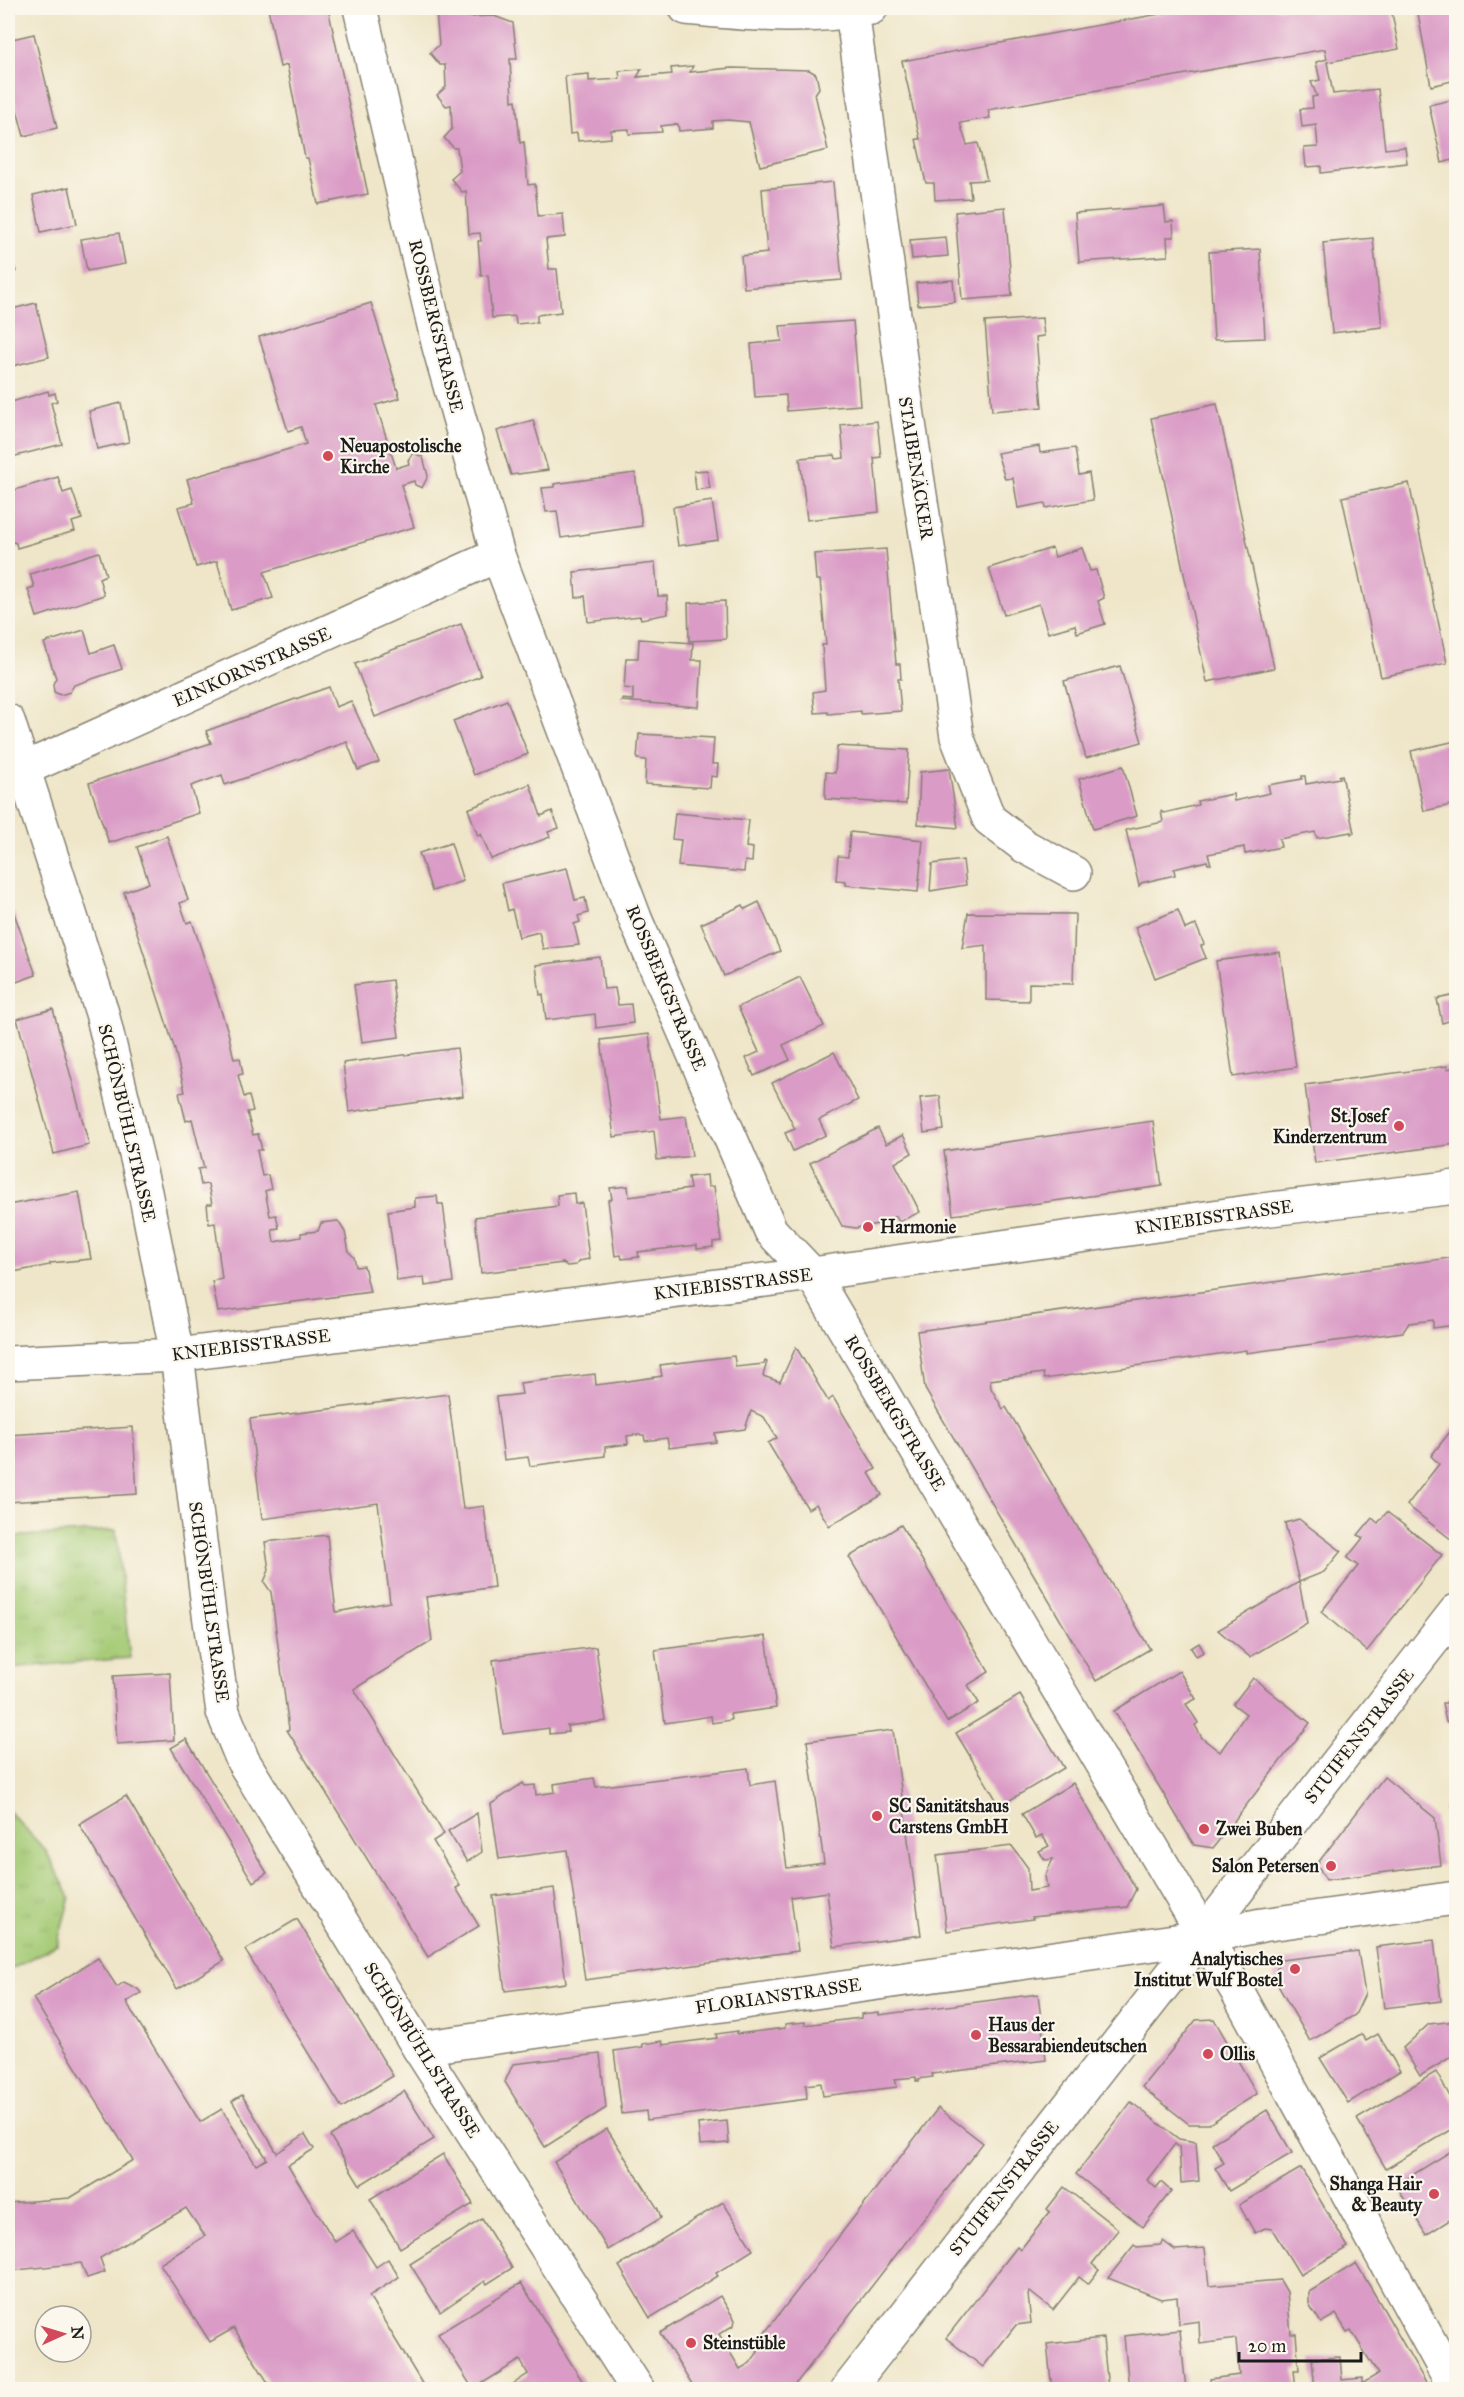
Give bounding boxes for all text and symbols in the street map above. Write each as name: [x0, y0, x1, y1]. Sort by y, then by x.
street label: ROSSBERGSTRASSE: [404, 237, 468, 415]
street label: STAIBENÄCKER: [894, 395, 938, 542]
place label: Neuapostolische Kirche: [340, 435, 462, 478]
marker: Neuapostolische Kirche: [321, 449, 335, 463]
street label: EINKORNSTRASSE: [170, 622, 334, 712]
street label: ROSSBERGSTRASSE: [621, 902, 711, 1074]
street label: SCHÖNBÜHLSTRASSE: [93, 1022, 162, 1224]
place label: St.Josef Kinderzentrum: [1273, 1105, 1390, 1148]
marker: St.Josef Kinderzentrum: [1392, 1119, 1406, 1133]
street label: KNIEBISSTRASSE: [1133, 1195, 1295, 1239]
place label: Harmonie: [880, 1216, 957, 1238]
marker: Harmonie: [861, 1220, 875, 1234]
street label: KNIEBISSTRASSE: [652, 1263, 814, 1305]
street label: KNIEBISSTRASSE: [170, 1324, 332, 1366]
street label: ROSSBERGSTRASSE: [840, 1331, 950, 1495]
street label: SCHÖNBÜHLSTRASSE: [184, 1500, 235, 1704]
street label: STUIFENSTRASSE: [1299, 1664, 1419, 1808]
place label: SC Sanitätshaus Carstens GmbH: [889, 1795, 1009, 1838]
marker: SC Sanitätshaus Carstens GmbH: [870, 1809, 884, 1823]
place label: Zwei Buben: [1216, 1818, 1303, 1840]
marker: Zwei Buben: [1197, 1822, 1211, 1836]
place label: Salon Petersen: [1212, 1855, 1319, 1877]
marker: Salon Petersen: [1324, 1859, 1338, 1873]
place label: Analytisches Institut Wulf Bostel: [1134, 1948, 1284, 1991]
street label: SCHÖNBÜHLSTRASSE: [359, 1958, 486, 2142]
marker: Analytisches Institut Wulf Bostel: [1288, 1962, 1302, 1976]
street label: FLORIANSTRASSE: [694, 1973, 862, 2019]
place label: Haus der Bessarabiendeutschen: [988, 2014, 1147, 2057]
marker: Haus der Bessarabiendeutschen: [969, 2028, 983, 2042]
place label: Ollis: [1220, 2043, 1255, 2065]
marker: Ollis: [1201, 2047, 1215, 2061]
street label: STUIFENSTRASSE: [944, 2116, 1064, 2260]
place label: Shanga Hair & Beauty: [1330, 2173, 1424, 2217]
marker: Shanga Hair & Beauty: [1427, 2187, 1441, 2201]
north arrow: [33, 2304, 93, 2364]
scale bar: [1239, 2325, 1360, 2363]
text: N: [68, 2326, 87, 2341]
place label: Steinstüble: [703, 2332, 786, 2354]
text: 20 m: [1248, 2335, 1286, 2357]
marker: Steinstüble: [684, 2336, 698, 2350]

